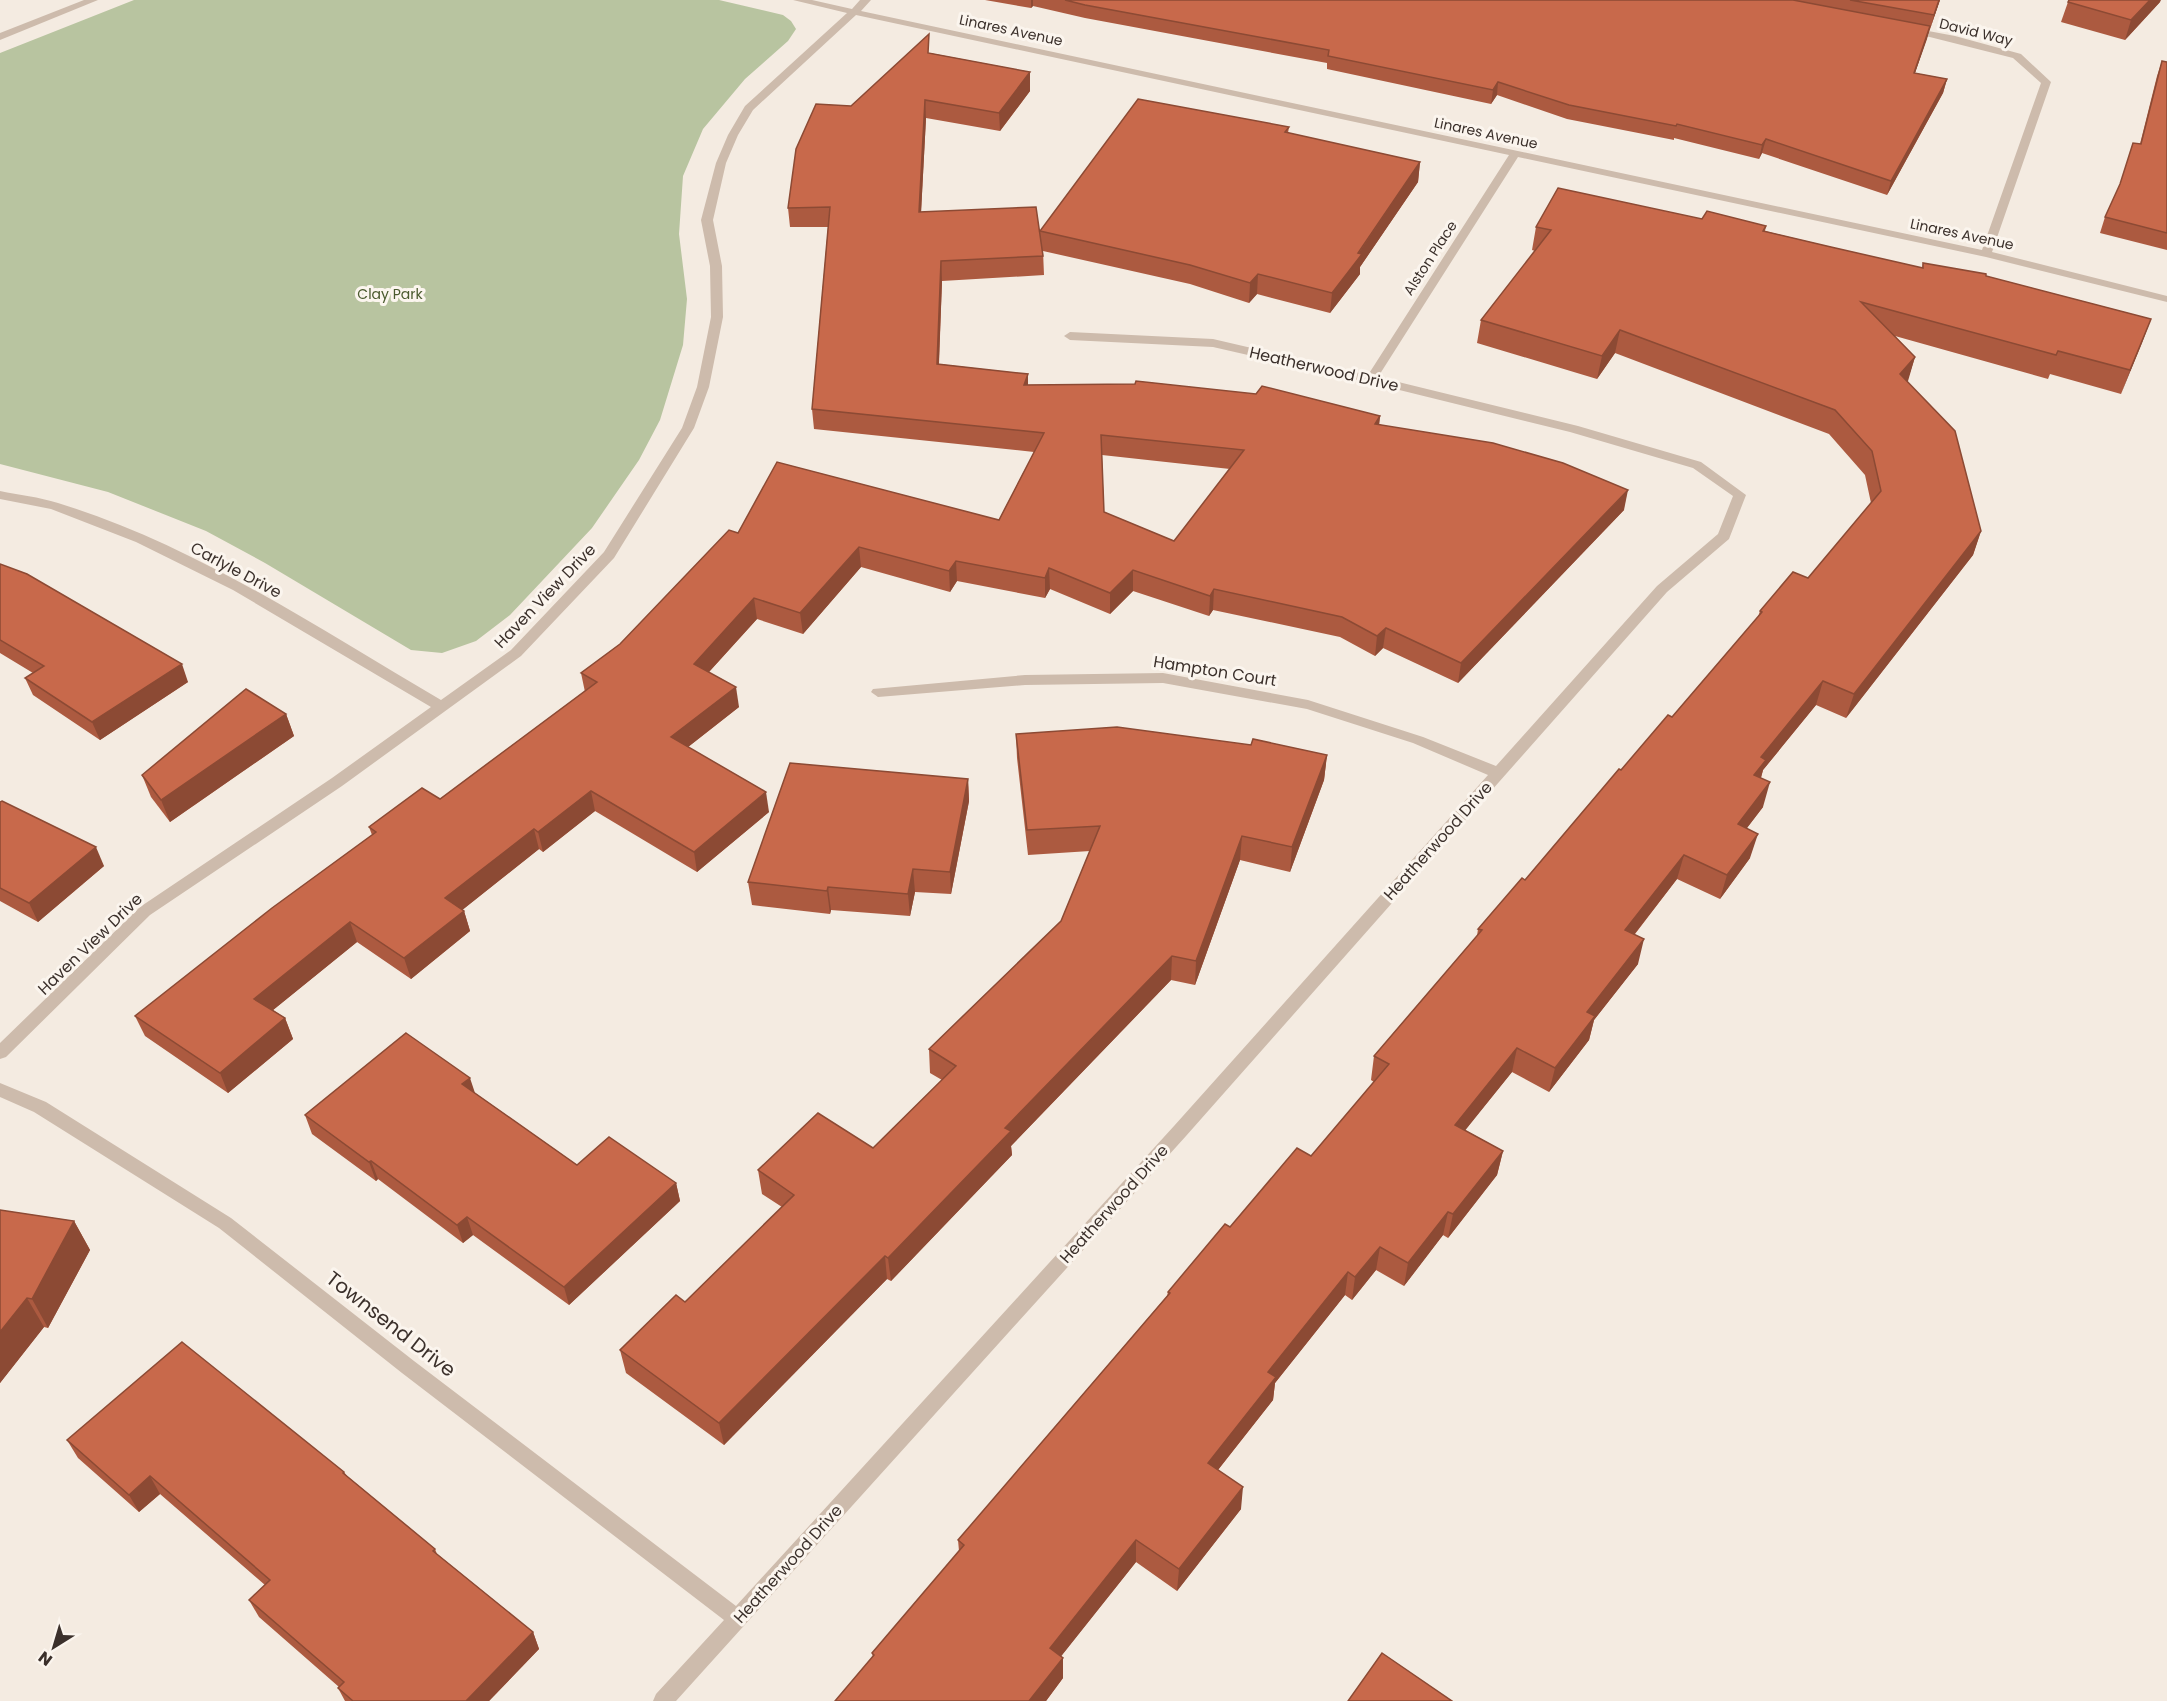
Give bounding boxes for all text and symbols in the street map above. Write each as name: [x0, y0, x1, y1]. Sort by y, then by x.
street label: Linares Avenue: [957, 9, 1065, 51]
street label: David Way: [1937, 13, 2015, 51]
street label: Linares Avenue: [1432, 112, 1540, 154]
street label: Linares Avenue: [1908, 213, 2016, 255]
street label: Alston Place: [1398, 217, 1462, 299]
park label: Clay Park: [357, 284, 423, 304]
street label: Heatherwood Drive: [1247, 341, 1401, 397]
street label: Carlyle Drive: [186, 536, 286, 604]
street label: Haven View Drive: [489, 539, 601, 653]
street label: Hampton Court: [1152, 650, 1278, 692]
street label: Heatherwood Drive: [1378, 777, 1498, 905]
street label: Haven View Drive: [33, 888, 147, 1000]
street label: Heatherwood Drive: [1054, 1140, 1174, 1268]
street label: Townsend Drive: [320, 1264, 462, 1384]
street label: Heatherwood Drive: [728, 1500, 848, 1628]
north arrow: [24, 1617, 84, 1677]
text: N: [34, 1646, 57, 1671]

